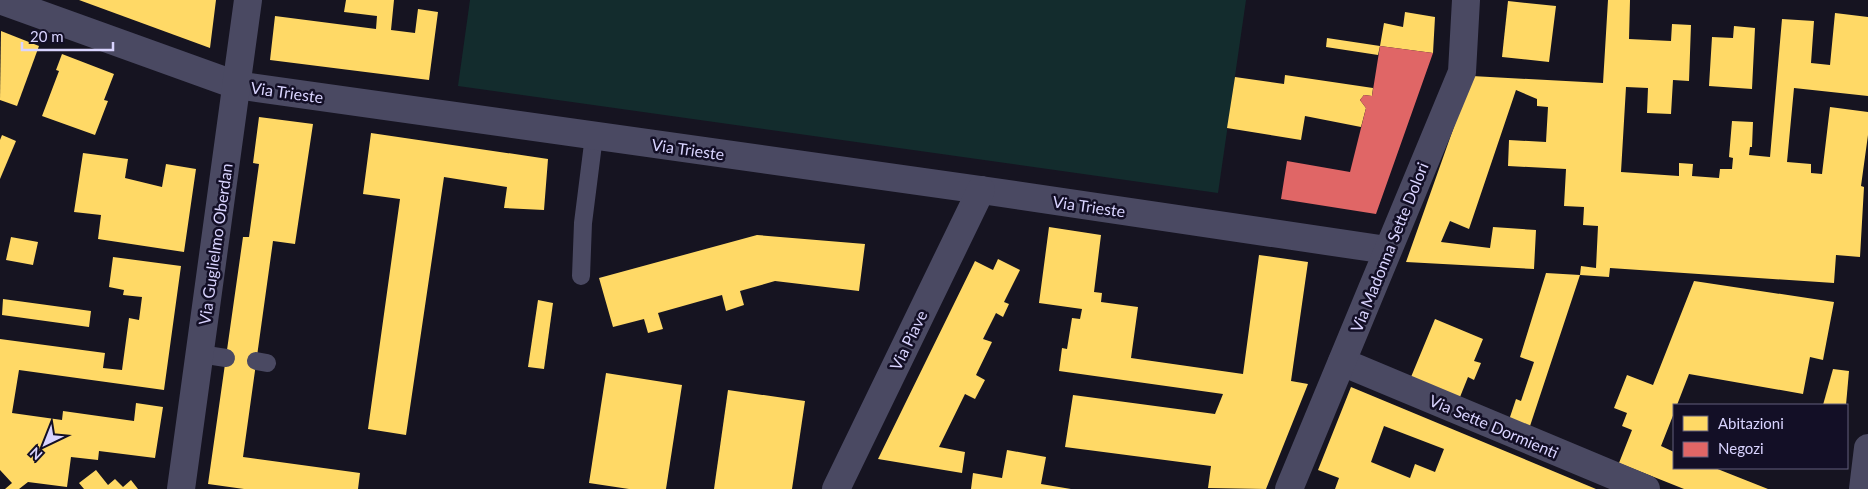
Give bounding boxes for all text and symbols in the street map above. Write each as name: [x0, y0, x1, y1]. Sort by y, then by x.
scale bar: [22, 20, 114, 52]
text: 20 m: [30, 27, 64, 45]
street label: Via Trieste: [249, 78, 325, 106]
street label: Via Trieste: [650, 135, 726, 163]
street label: Via Madonna Sette Dolori: [1346, 159, 1432, 335]
street label: Via Guglielmo Oberdan: [194, 162, 236, 326]
street label: Via Trieste: [1051, 192, 1127, 220]
street label: Via Piave: [885, 307, 931, 373]
street label: Via Sette Dormienti: [1427, 390, 1561, 462]
legend: [1673, 404, 1848, 469]
text: Abitazioni: [1718, 414, 1784, 432]
north arrow: [20, 419, 70, 469]
text: Negozi: [1718, 439, 1764, 457]
text: N: [26, 444, 46, 464]

